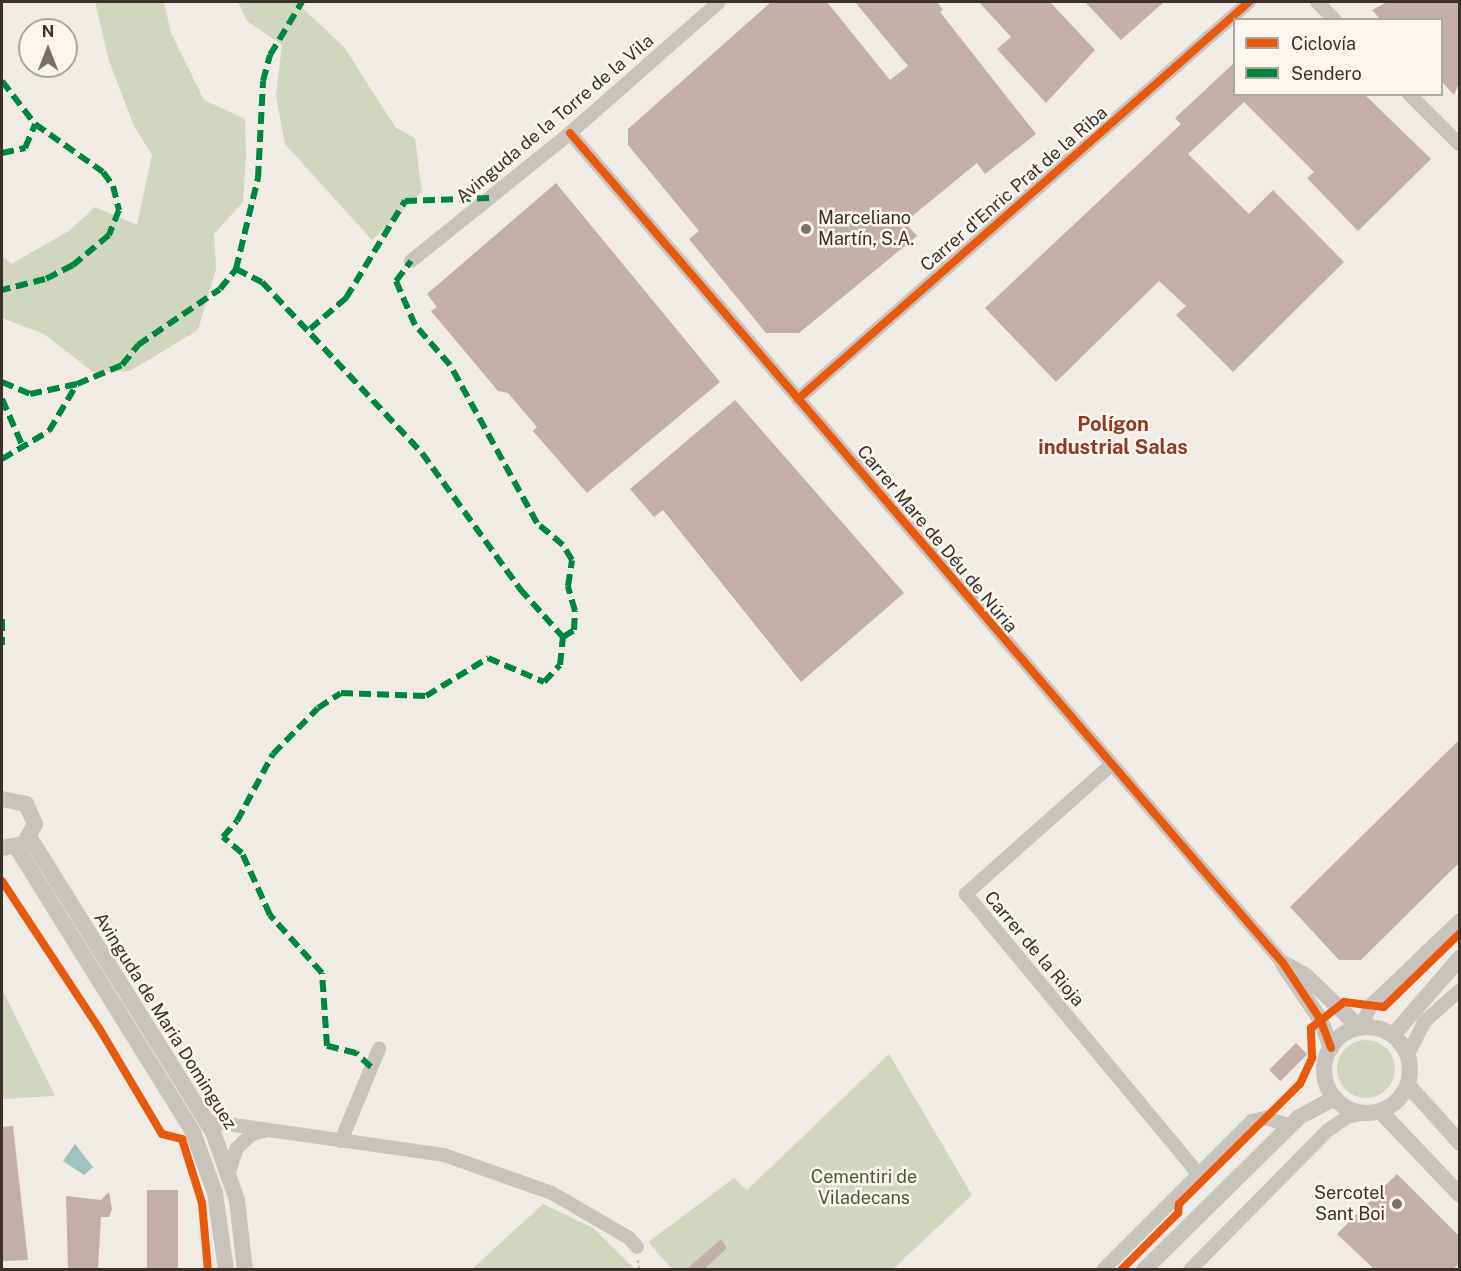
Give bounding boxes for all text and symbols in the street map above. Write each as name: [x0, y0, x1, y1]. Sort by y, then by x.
north arrow: [18, 18, 78, 78]
legend: [1233, 18, 1443, 96]
text: N: [42, 22, 54, 41]
street label: Avinguda de la Torre de la Vila: [451, 30, 659, 208]
text: Ciclovía: [1291, 33, 1356, 54]
text: Sendero: [1291, 63, 1362, 84]
street label: Carrer d'Enric Prat de la Riba: [916, 102, 1112, 276]
place label: Marceliano Martín, S.A.: [818, 208, 914, 250]
marker: Marceliano Martín, S.A.: [799, 222, 813, 236]
district label: Polígon industrial Salas: [1038, 412, 1188, 459]
street label: Carrer Mare de Déu de Núria: [852, 441, 1022, 637]
street label: Carrer de la Rioja: [979, 887, 1089, 1011]
street label: Avinguda de Maria Dominguez: [89, 908, 241, 1134]
park label: Cementiri de Viladecans: [811, 1167, 917, 1210]
place label: Sercotel Sant Boi: [1314, 1183, 1385, 1226]
marker: Sercotel Sant Boi: [1390, 1197, 1404, 1211]

